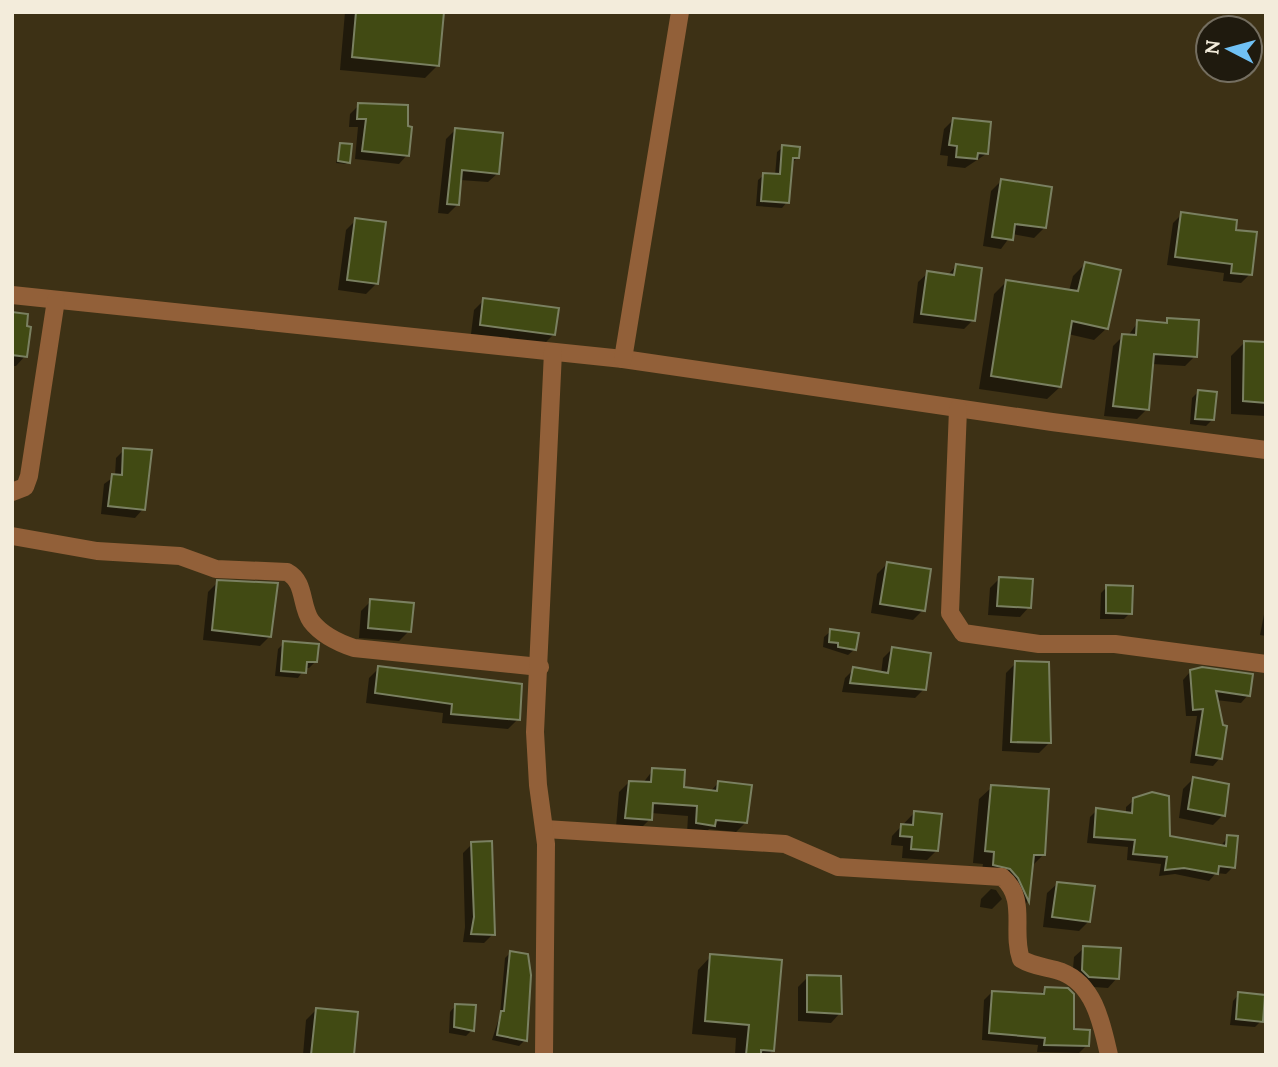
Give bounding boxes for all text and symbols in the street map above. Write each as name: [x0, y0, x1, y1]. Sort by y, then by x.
north arrow: [1194, 14, 1264, 84]
text: N: [1199, 38, 1225, 56]

